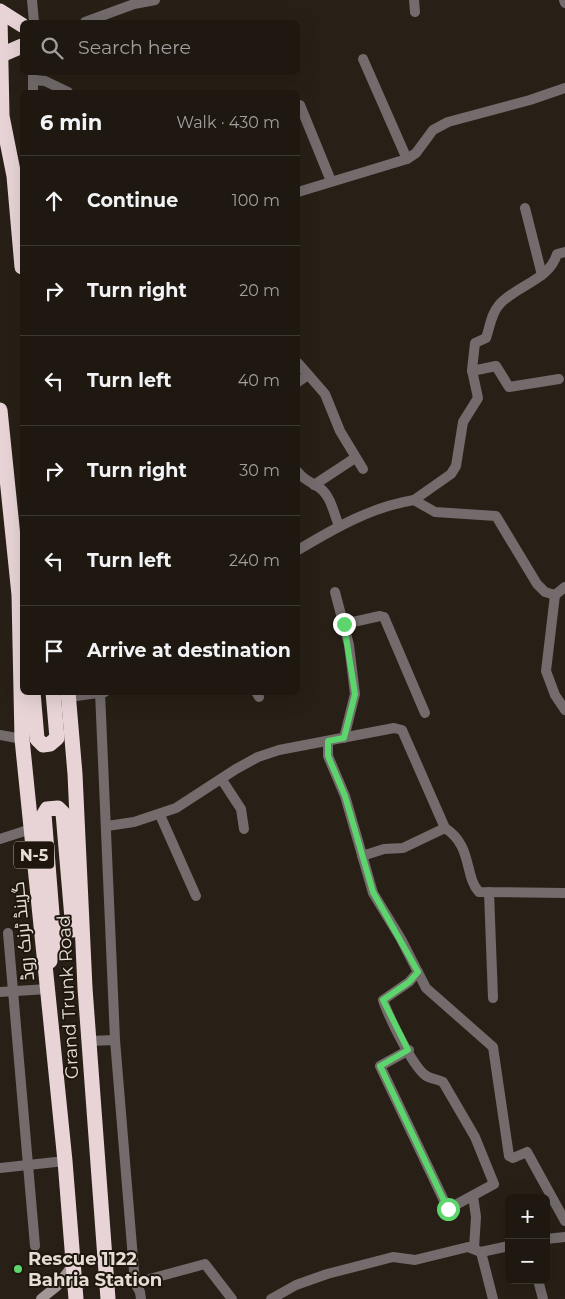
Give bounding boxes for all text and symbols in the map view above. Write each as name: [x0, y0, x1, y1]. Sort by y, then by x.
search box: [20, 20, 300, 75]
icon: search: [38, 34, 66, 62]
text: Search here: [78, 36, 191, 59]
text: 6 min: [40, 110, 102, 135]
text: Walk · 430 m: [176, 113, 280, 132]
icon: ahead: [40, 187, 68, 215]
text: Continue: [87, 189, 178, 212]
text: 100 m: [232, 191, 280, 210]
icon: right: [40, 277, 68, 305]
text: Turn right: [87, 279, 187, 302]
text: 20 m: [239, 281, 280, 300]
icon: left: [40, 367, 68, 395]
text: Turn left: [87, 369, 172, 392]
text: 40 m: [238, 371, 280, 390]
icon: right: [40, 457, 68, 485]
text: Turn right: [87, 459, 187, 482]
text: 30 m: [239, 461, 280, 480]
icon: left: [40, 547, 68, 575]
text: Turn left: [87, 549, 172, 572]
text: 240 m: [229, 551, 280, 570]
route end: [333, 613, 356, 636]
icon: arrive: [40, 637, 68, 665]
text: Arrive at destination: [87, 639, 291, 662]
road number: N-5: [14, 842, 54, 868]
street label: گرینڈ ٹرنک روڈ: [7, 880, 39, 982]
street label: Grand Trunk Road: [53, 914, 83, 1080]
map controls: [505, 1194, 550, 1284]
button: +: [505, 1194, 550, 1239]
route start: [437, 1198, 460, 1221]
button: −: [505, 1239, 550, 1284]
place label: Rescue 1122 Bahria Station: [28, 1248, 162, 1291]
marker: Rescue 1122 Bahria Station: [12, 1263, 24, 1275]

